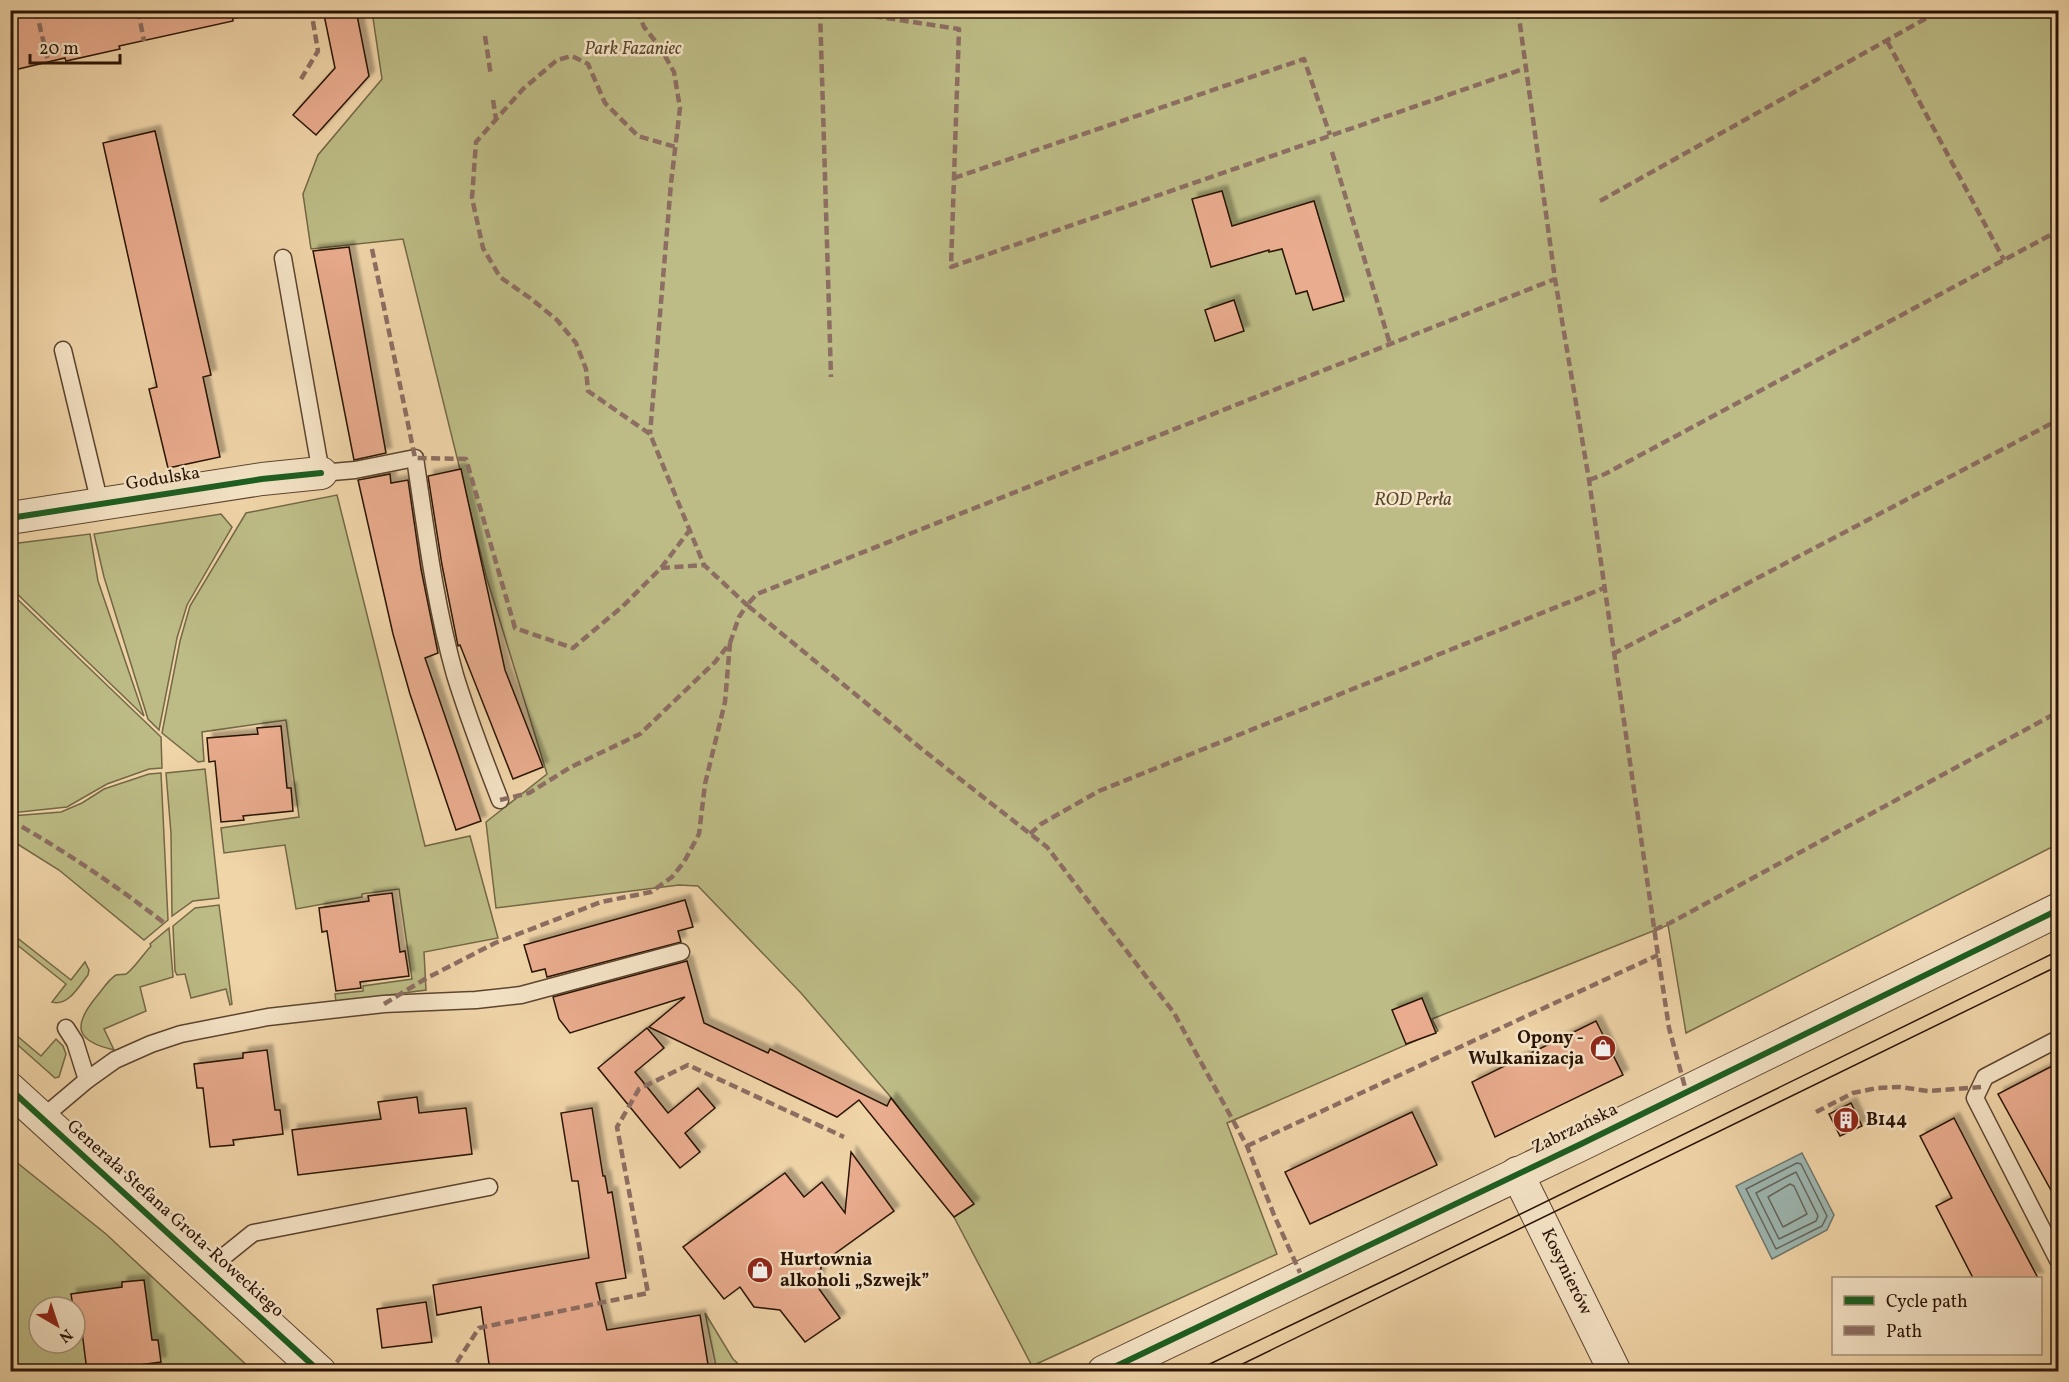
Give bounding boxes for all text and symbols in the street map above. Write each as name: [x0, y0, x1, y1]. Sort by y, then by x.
scale bar: [30, 27, 120, 65]
text: 20 m: [39, 37, 79, 62]
park label: Park Fazaniec: [584, 37, 682, 62]
street label: Godulska: [124, 461, 202, 497]
park label: ROD Perła: [1374, 488, 1452, 513]
place label: Opony - Wulkanizacja: [1468, 1026, 1584, 1072]
shop icon: Opony - Wulkanizacja: [1588, 1033, 1618, 1063]
street label: Zabrzańska: [1528, 1097, 1622, 1161]
building icon: B144: [1831, 1105, 1861, 1135]
place label: B144: [1866, 1108, 1907, 1133]
street label: Generała Stefana Grota-Roweckiego: [61, 1114, 289, 1324]
street label: Kosynierów: [1534, 1224, 1598, 1320]
place label: Hurtownia alkoholi „Szwejk”: [780, 1248, 929, 1294]
shop icon: Hurtownia alkoholi „Szwejk”: [745, 1255, 775, 1285]
legend: [1832, 1277, 2042, 1355]
text: Cycle path: [1886, 1290, 1968, 1315]
north arrow: [27, 1295, 87, 1355]
text: Path: [1886, 1320, 1922, 1345]
text: N: [53, 1323, 77, 1348]

